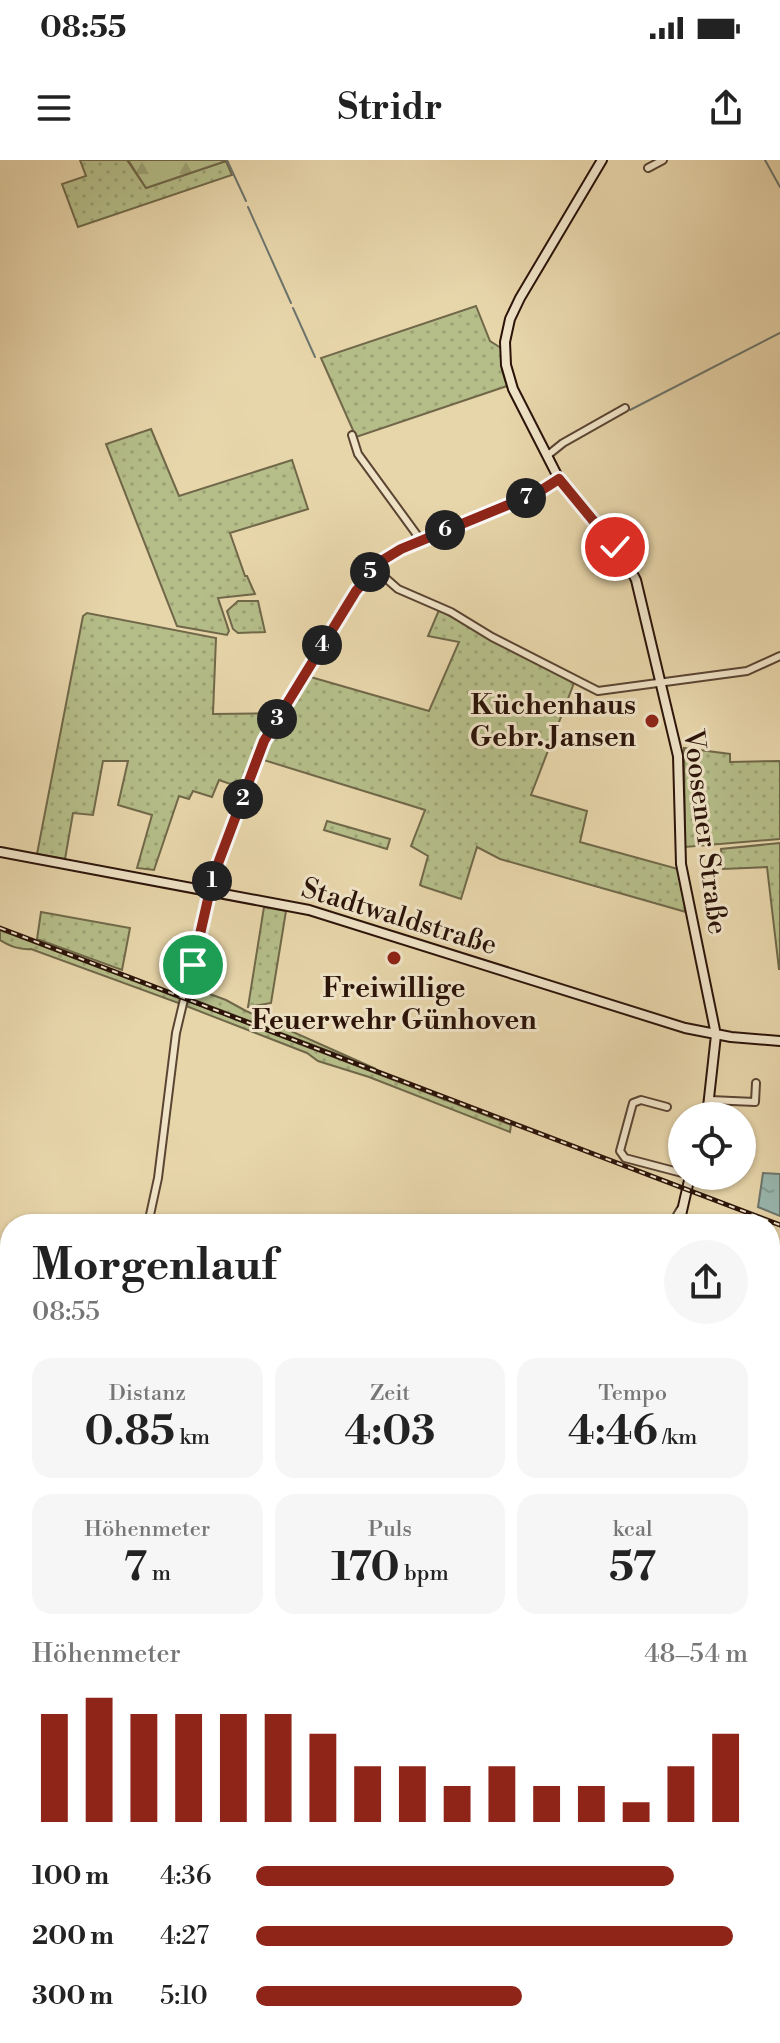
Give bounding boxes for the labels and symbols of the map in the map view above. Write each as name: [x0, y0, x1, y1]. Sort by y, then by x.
pin: 7: [506, 478, 546, 518]
pin: 6: [425, 510, 465, 550]
pin: [581, 513, 649, 581]
pin: 5: [350, 552, 390, 592]
pin: 4: [302, 625, 342, 665]
place label: Küchenhaus Gebr. Jansen: [470, 688, 636, 755]
pin: 3: [257, 699, 297, 739]
marker: Küchenhaus Gebr. Jansen: [643, 712, 661, 730]
street label: Voosener Straße: [675, 727, 735, 936]
pin: 2: [223, 779, 263, 819]
pin: 1: [192, 861, 232, 901]
street label: Stadtwaldstraße: [297, 871, 501, 963]
pin: [159, 931, 227, 999]
marker: Freiwillige Feuerwehr Günhoven: [385, 949, 403, 967]
place label: Freiwillige Feuerwehr Günhoven: [251, 971, 537, 1038]

